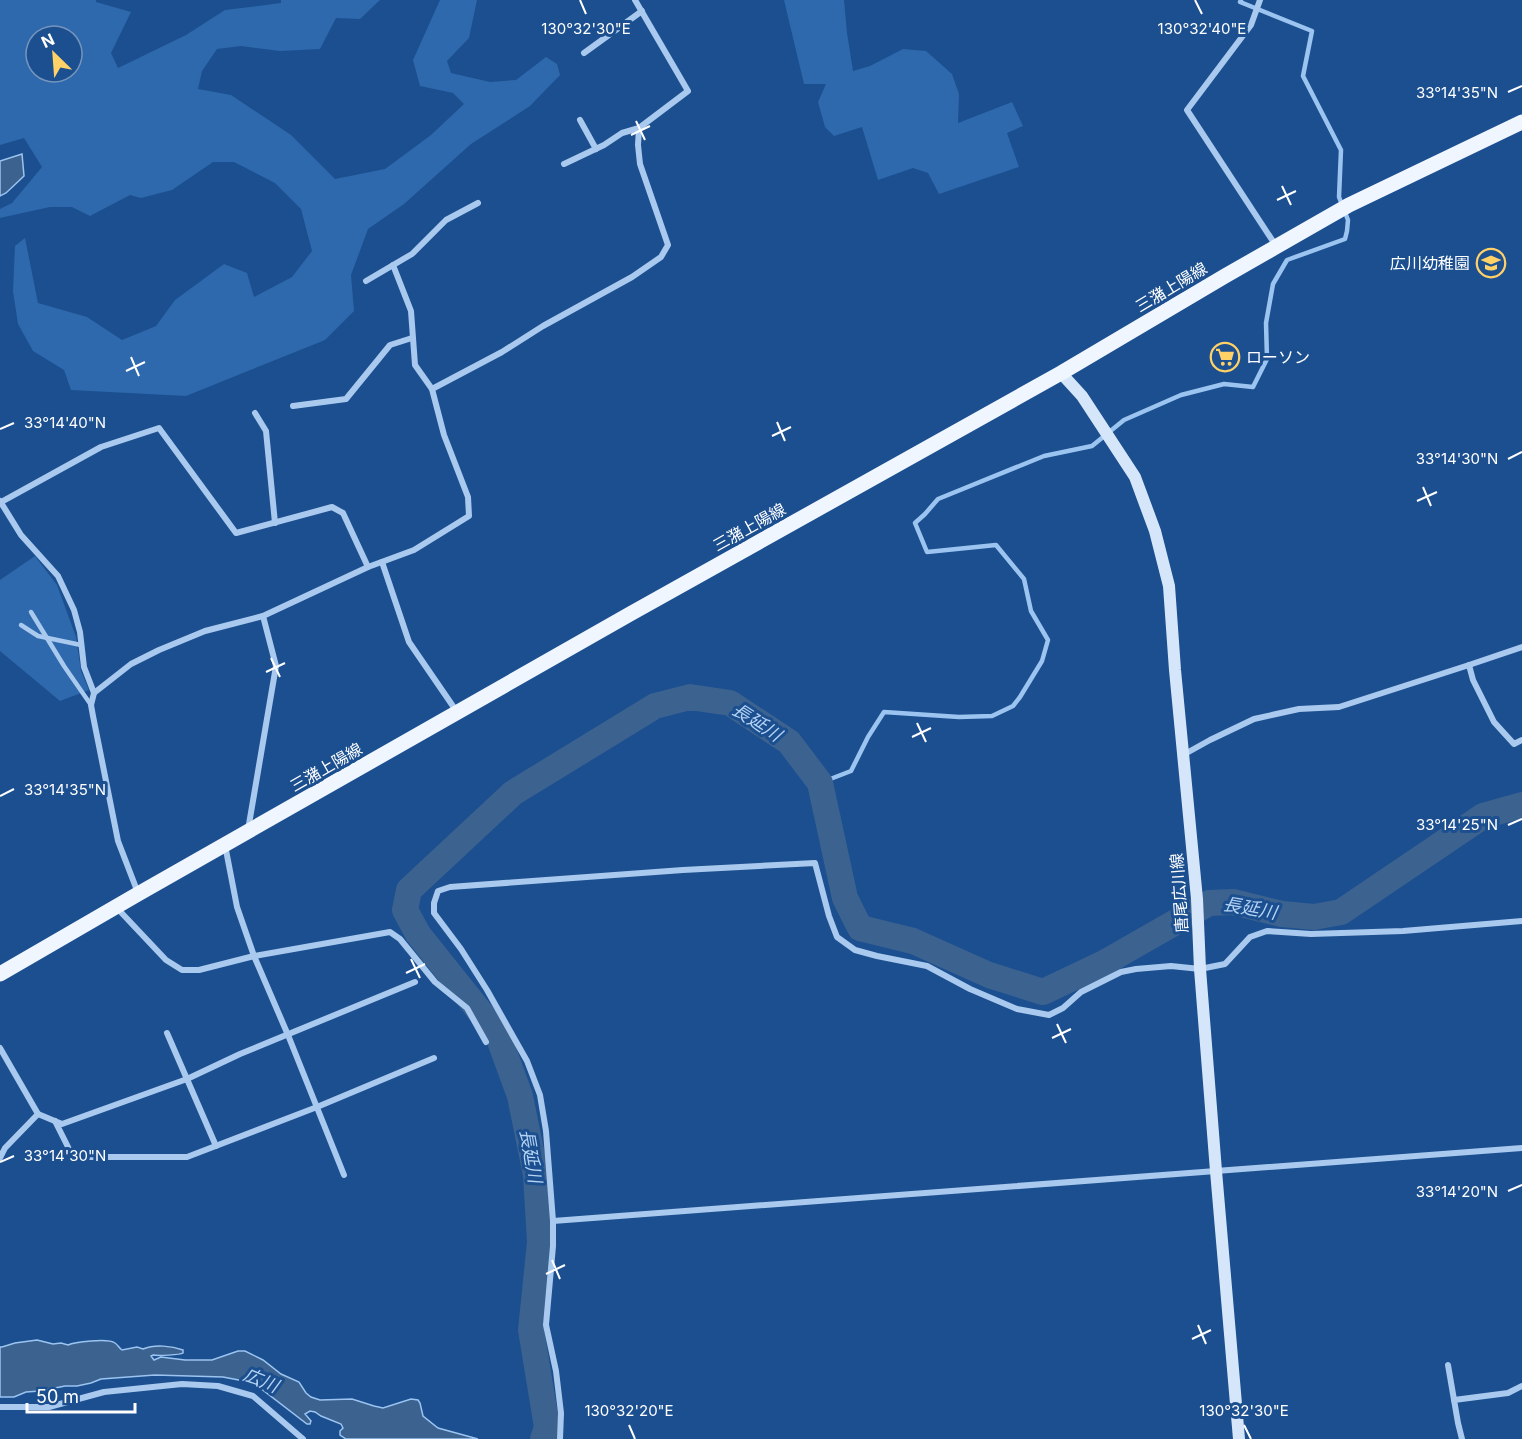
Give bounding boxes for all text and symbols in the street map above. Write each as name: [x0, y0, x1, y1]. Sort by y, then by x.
text: 130°32'30"E: [541, 19, 631, 38]
text: 130°32'40"E: [1158, 19, 1246, 38]
north arrow: [24, 24, 84, 84]
text: N: [38, 29, 57, 52]
text: 33°14'35"N: [1416, 83, 1498, 102]
school or university icon: 広川幼稚園: [1475, 247, 1507, 279]
place label: 広川幼稚園: [1390, 253, 1470, 273]
street label: 三潴上陽線: [1132, 258, 1210, 316]
supermarket icon: ローソン: [1209, 341, 1241, 373]
place label: ローソン: [1246, 347, 1310, 367]
text: 33°14'40"N: [24, 413, 106, 432]
text: 33°14'30"N: [1416, 449, 1498, 468]
street label: 三潴上陽線: [709, 499, 789, 555]
water label: 長延川: [729, 698, 787, 747]
street label: 三潴上陽線: [286, 738, 366, 796]
text: 33°14'35"N: [24, 780, 106, 799]
text: 33°14'25"N: [1416, 815, 1498, 834]
street label: 唐尾広川線: [1166, 852, 1192, 934]
water label: 長延川: [1222, 893, 1280, 923]
water label: 長延川: [516, 1128, 546, 1186]
text: 33°14'30"N: [24, 1146, 106, 1165]
text: 33°14'20"N: [1416, 1182, 1498, 1201]
water label: 広川: [240, 1364, 283, 1397]
scale bar: [27, 1376, 135, 1414]
text: 50 m: [36, 1386, 79, 1407]
text: 130°32'20"E: [584, 1401, 674, 1420]
text: 130°32'30"E: [1199, 1401, 1289, 1420]

